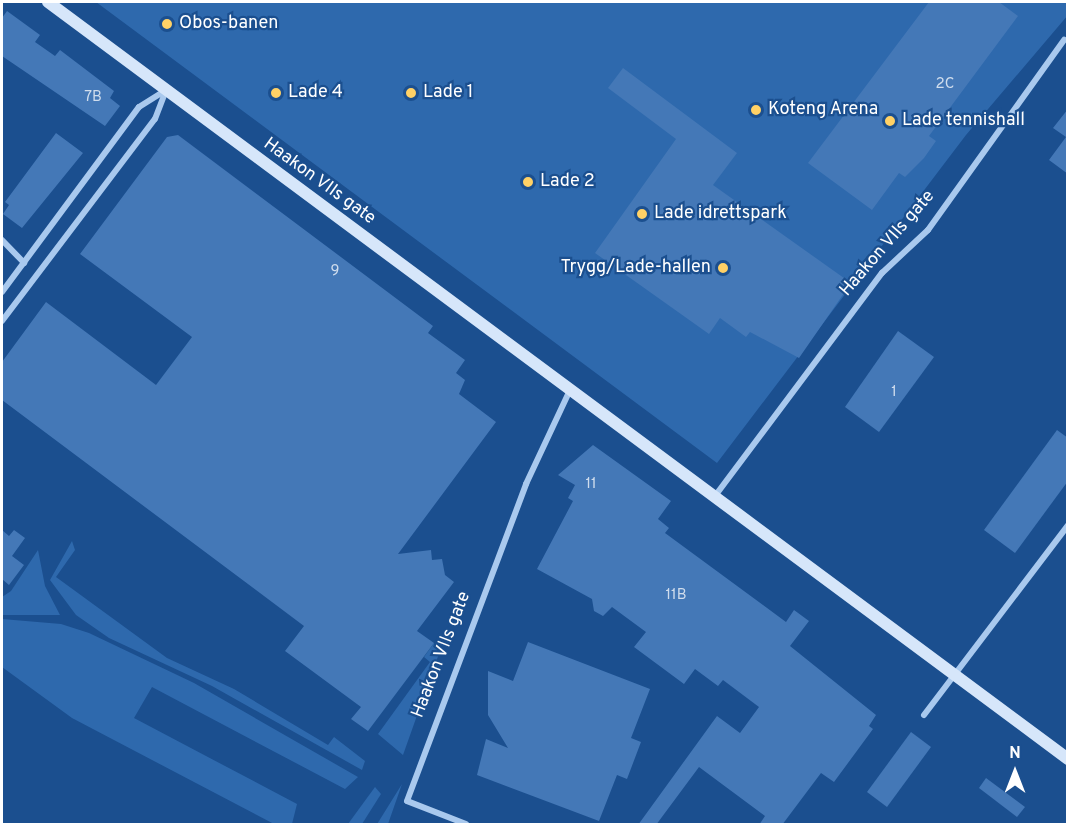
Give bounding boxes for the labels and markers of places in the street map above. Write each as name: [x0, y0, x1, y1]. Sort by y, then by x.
place label: Obos-banen: [179, 13, 279, 35]
marker: Obos-banen: [160, 17, 174, 31]
place label: Lade 4: [288, 82, 343, 104]
place label: Lade 1: [423, 82, 474, 104]
marker: Lade 4: [269, 86, 283, 100]
marker: Lade 1: [404, 86, 418, 100]
place label: Koteng Arena: [768, 99, 879, 121]
marker: Koteng Arena: [749, 103, 763, 117]
place label: Lade tennishall: [902, 110, 1025, 132]
marker: Lade tennishall: [883, 114, 897, 128]
place label: Lade 2: [540, 171, 595, 193]
marker: Lade 2: [521, 175, 535, 189]
place label: Lade idrettspark: [654, 203, 787, 225]
marker: Lade idrettspark: [635, 207, 649, 221]
place label: Trygg/Lade-hallen: [560, 257, 711, 279]
marker: Trygg/Lade-hallen: [716, 261, 730, 275]

